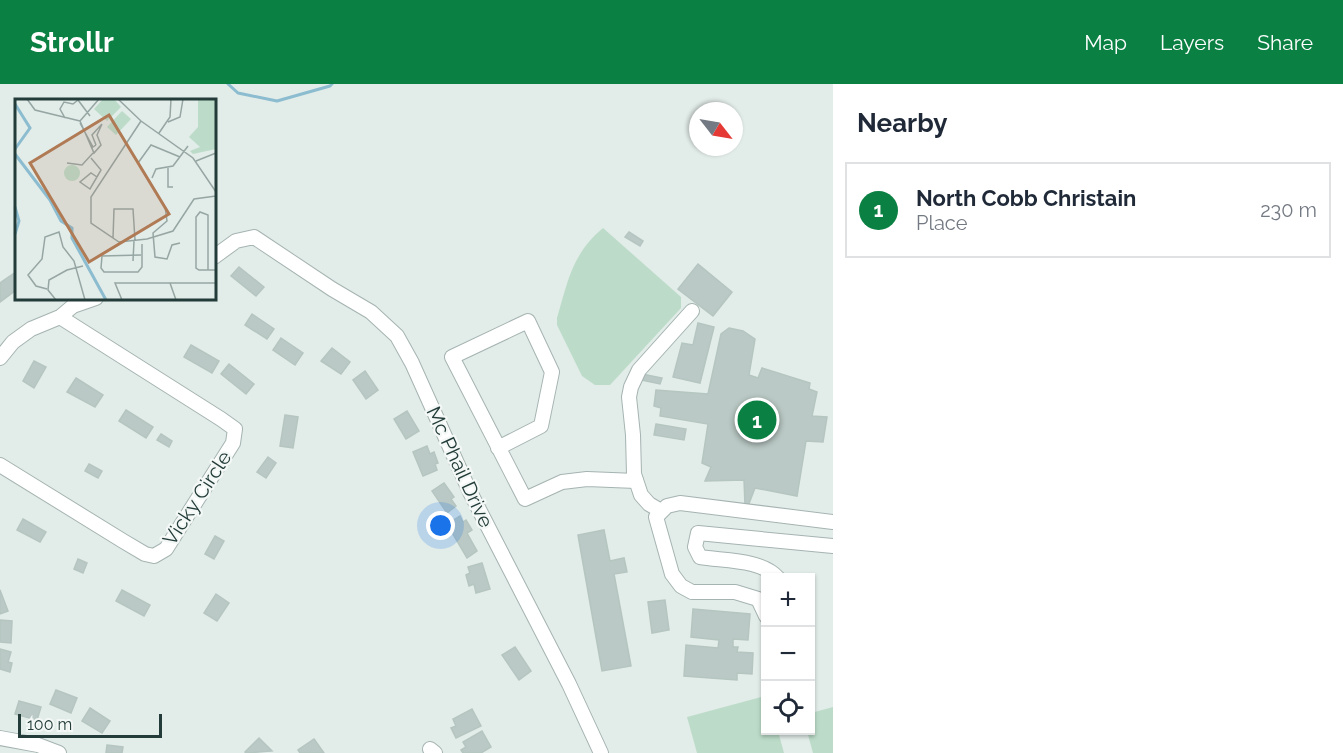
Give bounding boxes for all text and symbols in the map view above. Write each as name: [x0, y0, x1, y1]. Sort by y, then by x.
text: Strollr: [30, 26, 114, 59]
text: Map: [1084, 30, 1127, 55]
text: Layers: [1160, 30, 1224, 55]
text: Share: [1257, 30, 1313, 55]
inset map: [15, 99, 216, 300]
north arrow: [689, 102, 743, 156]
text: Nearby: [857, 108, 947, 138]
text: North Cobb Christain: [916, 185, 1136, 211]
text: 1: [874, 198, 883, 222]
text: 230 m: [1260, 198, 1317, 222]
text: Place: [916, 211, 967, 235]
pin: 1: [738, 398, 777, 442]
street label: Mc Phail Drive: [422, 403, 499, 531]
street label: Vicky Circle: [158, 446, 237, 550]
your location: [426, 511, 455, 540]
map controls: [761, 573, 815, 735]
button: +: [761, 573, 815, 627]
button: −: [761, 627, 815, 681]
button: locate: [761, 681, 815, 735]
scale bar: [18, 711, 162, 738]
text: 100 m: [27, 715, 72, 734]

